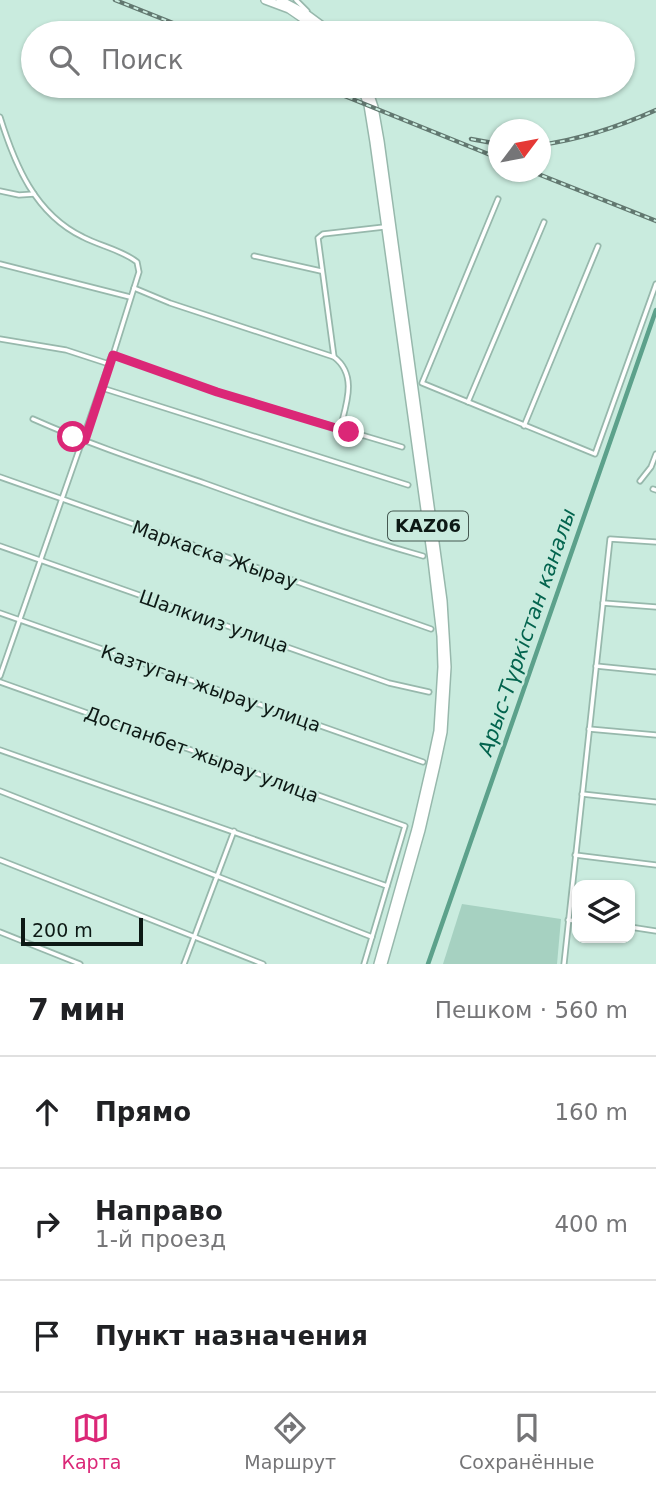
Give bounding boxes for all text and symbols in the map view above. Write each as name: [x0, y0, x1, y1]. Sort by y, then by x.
search box: [21, 21, 635, 98]
icon: search: [45, 41, 83, 79]
text: Поиск: [101, 45, 183, 75]
north arrow: [488, 119, 551, 182]
route end: [333, 416, 364, 447]
route start: [57, 421, 88, 452]
water label: Арыс-Түркістан каналы: [473, 505, 581, 761]
road number: KАZ06: [388, 512, 468, 540]
street label: Маркаска Жырау: [130, 515, 300, 593]
street label: Шалкииз улица: [136, 585, 292, 657]
street label: Казтуган жырау улица: [98, 640, 324, 736]
street label: Доспанбет жырау улица: [82, 701, 322, 807]
map controls: [572, 880, 635, 943]
button: layers: [572, 880, 635, 943]
scale bar: [21, 915, 144, 947]
text: 200 m: [32, 919, 93, 941]
text: 7 мин: [28, 992, 126, 1027]
text: Пешком · 560 m: [435, 997, 628, 1023]
icon: ahead: [28, 1093, 66, 1131]
text: Прямо: [95, 1097, 191, 1127]
text: 160 m: [554, 1099, 628, 1125]
text: Направо: [95, 1196, 223, 1226]
icon: right: [28, 1205, 66, 1243]
text: 400 m: [554, 1211, 628, 1237]
text: 1-й проезд: [95, 1226, 226, 1252]
icon: arrive: [28, 1317, 66, 1355]
text: Пункт назначения: [95, 1321, 368, 1351]
tab: Карта: [61, 1409, 121, 1473]
tab: Маршрут: [244, 1409, 336, 1473]
tab: Сохранённые: [459, 1409, 595, 1473]

